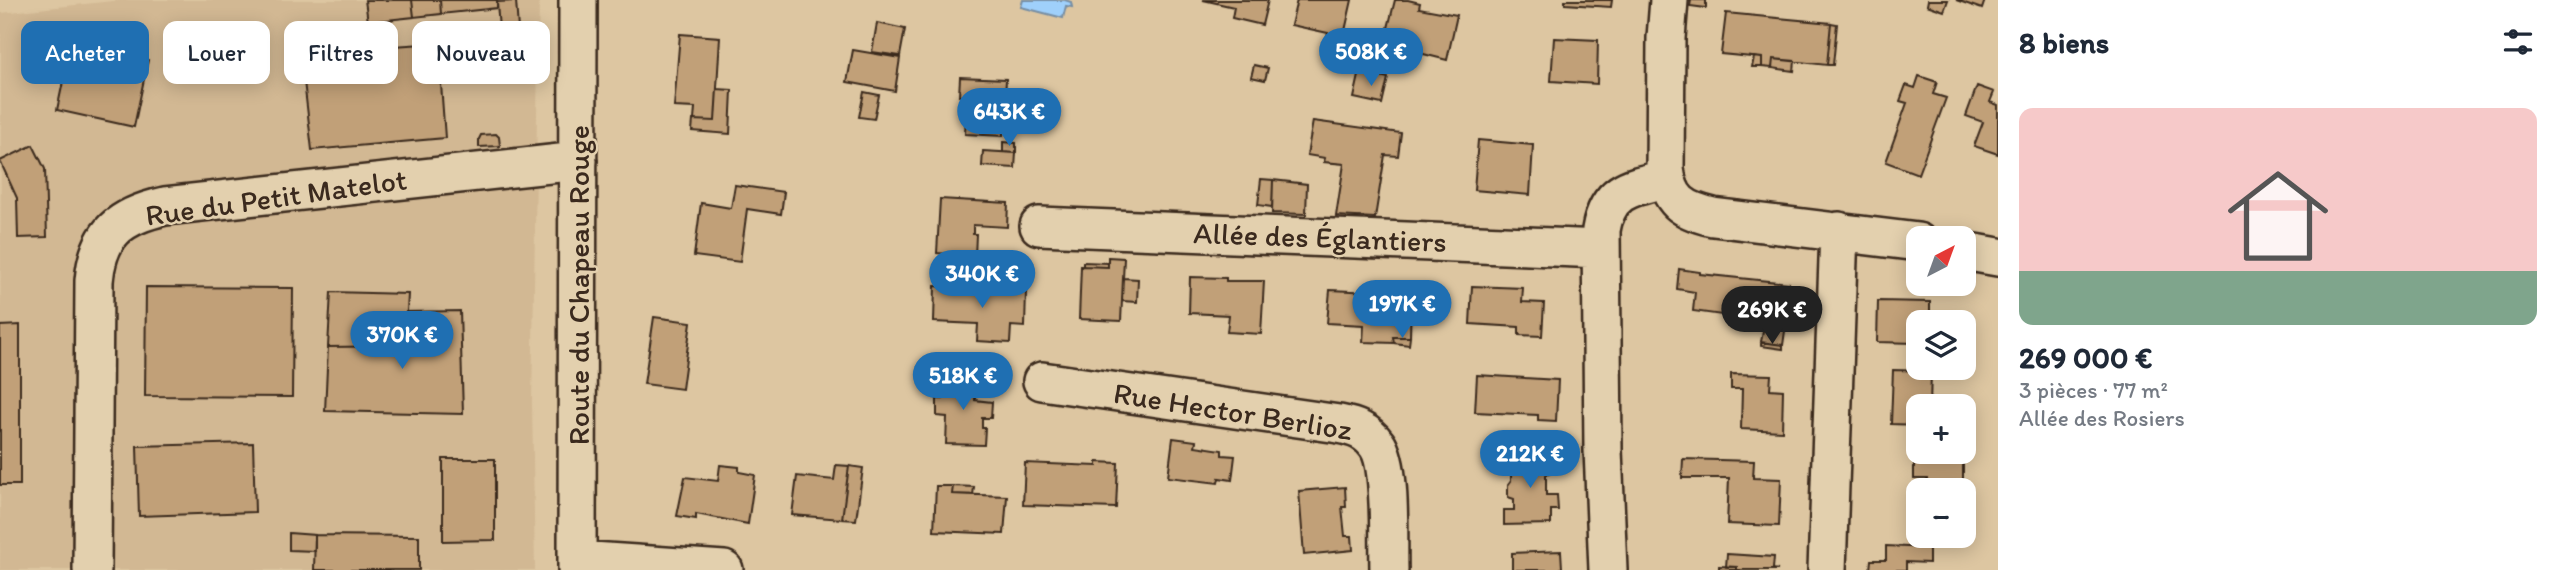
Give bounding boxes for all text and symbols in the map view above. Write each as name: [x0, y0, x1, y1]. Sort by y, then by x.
chip: Acheter: [21, 21, 149, 84]
chip: Louer: [163, 21, 270, 84]
chip: Filtres: [284, 21, 398, 84]
chip: Nouveau: [412, 21, 550, 84]
icon: filters: [2499, 23, 2537, 61]
text: 8 biens: [2019, 24, 2109, 61]
pin: 508K €: [1314, 28, 1428, 88]
text: 508K €: [1335, 37, 1407, 65]
pin: 643K €: [952, 88, 1066, 148]
text: 643K €: [973, 97, 1045, 125]
street label: Route du Chapeau Rouge: [560, 125, 597, 445]
icon: home: [2215, 153, 2341, 279]
street label: Rue du Petit Matelot: [143, 160, 409, 234]
street label: Allée des Églantiers: [1193, 214, 1447, 260]
north arrow: [1906, 226, 1976, 296]
map controls: [1906, 226, 1976, 548]
pin: 340K €: [925, 250, 1039, 310]
text: 340K €: [945, 259, 1019, 287]
pin: 197K €: [1345, 280, 1459, 340]
pin: 269K €: [1715, 286, 1829, 346]
text: 197K €: [1368, 289, 1436, 317]
text: 269K €: [1737, 295, 1807, 323]
button: layers: [1906, 310, 1976, 380]
pin: 370K €: [345, 312, 459, 371]
text: 370K €: [366, 320, 438, 348]
text: 269 000 €: [2019, 339, 2152, 376]
pin: 518K €: [906, 352, 1020, 412]
text: 518K €: [929, 361, 997, 389]
street label: Rue Hector Berlioz: [1111, 374, 1355, 448]
text: 3 pièces · 77 m²: [2019, 376, 2168, 404]
button: +: [1906, 394, 1976, 464]
text: Allée des Rosiers: [2019, 404, 2185, 432]
pin: 212K €: [1473, 430, 1587, 490]
text: 212K €: [1496, 439, 1564, 467]
button: −: [1906, 478, 1976, 548]

